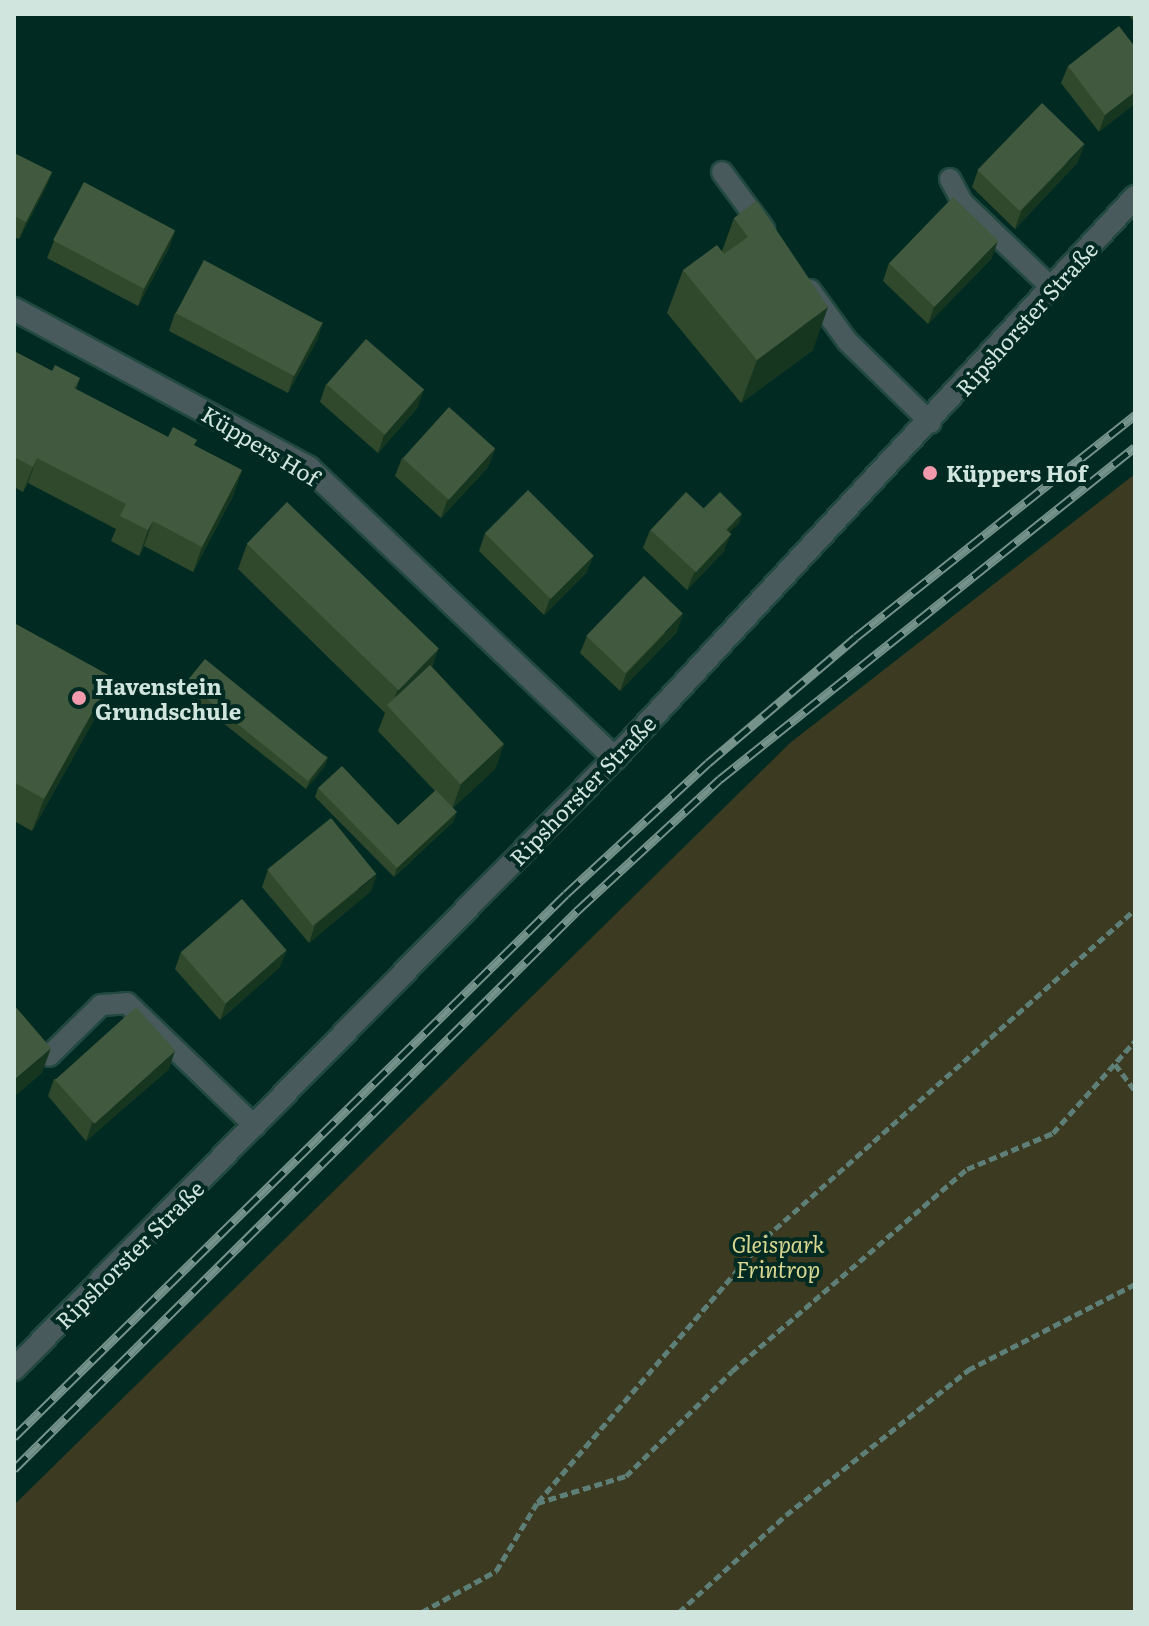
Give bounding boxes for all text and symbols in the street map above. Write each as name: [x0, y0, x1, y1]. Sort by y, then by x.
street label: Ripshorster Straße: [950, 235, 1102, 401]
street label: Küppers Hof: [198, 400, 324, 490]
place label: Küppers Hof: [946, 460, 1087, 486]
marker: Küppers Hof: [921, 464, 939, 482]
place label: Havenstein Grundschule: [95, 672, 241, 724]
marker: Havenstein Grundschule: [70, 689, 88, 707]
street label: Ripshorster Straße: [504, 709, 660, 871]
street label: Ripshorster Straße: [50, 1175, 208, 1333]
park label: Gleispark Frintrop: [731, 1230, 825, 1282]

